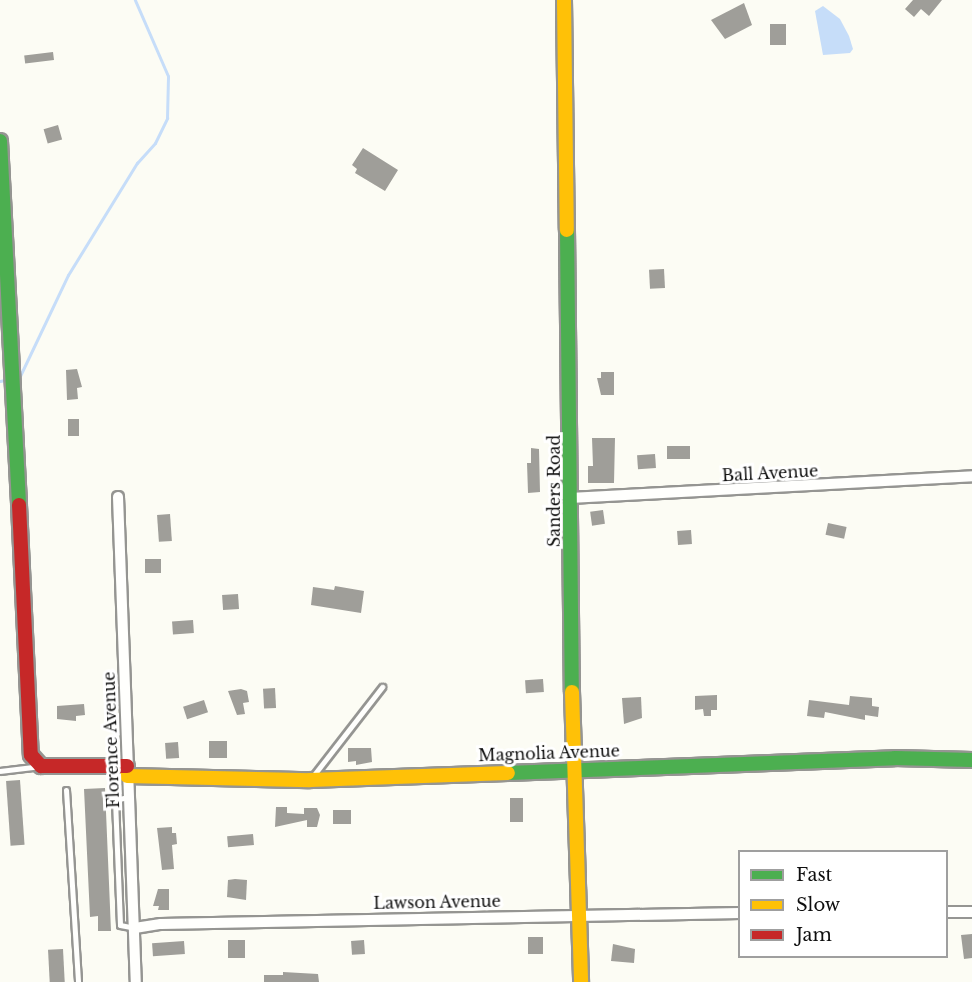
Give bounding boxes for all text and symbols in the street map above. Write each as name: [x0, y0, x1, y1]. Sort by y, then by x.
street label: Sanders Road: [544, 435, 564, 547]
street label: Ball Avenue: [721, 461, 819, 485]
street label: Florence Avenue: [99, 671, 123, 809]
street label: Magnolia Avenue: [478, 741, 620, 765]
legend: [738, 850, 948, 958]
text: Fast: [796, 864, 832, 886]
street label: Lawson Avenue: [373, 891, 501, 913]
text: Slow: [796, 894, 840, 916]
text: Jam: [796, 924, 832, 946]

